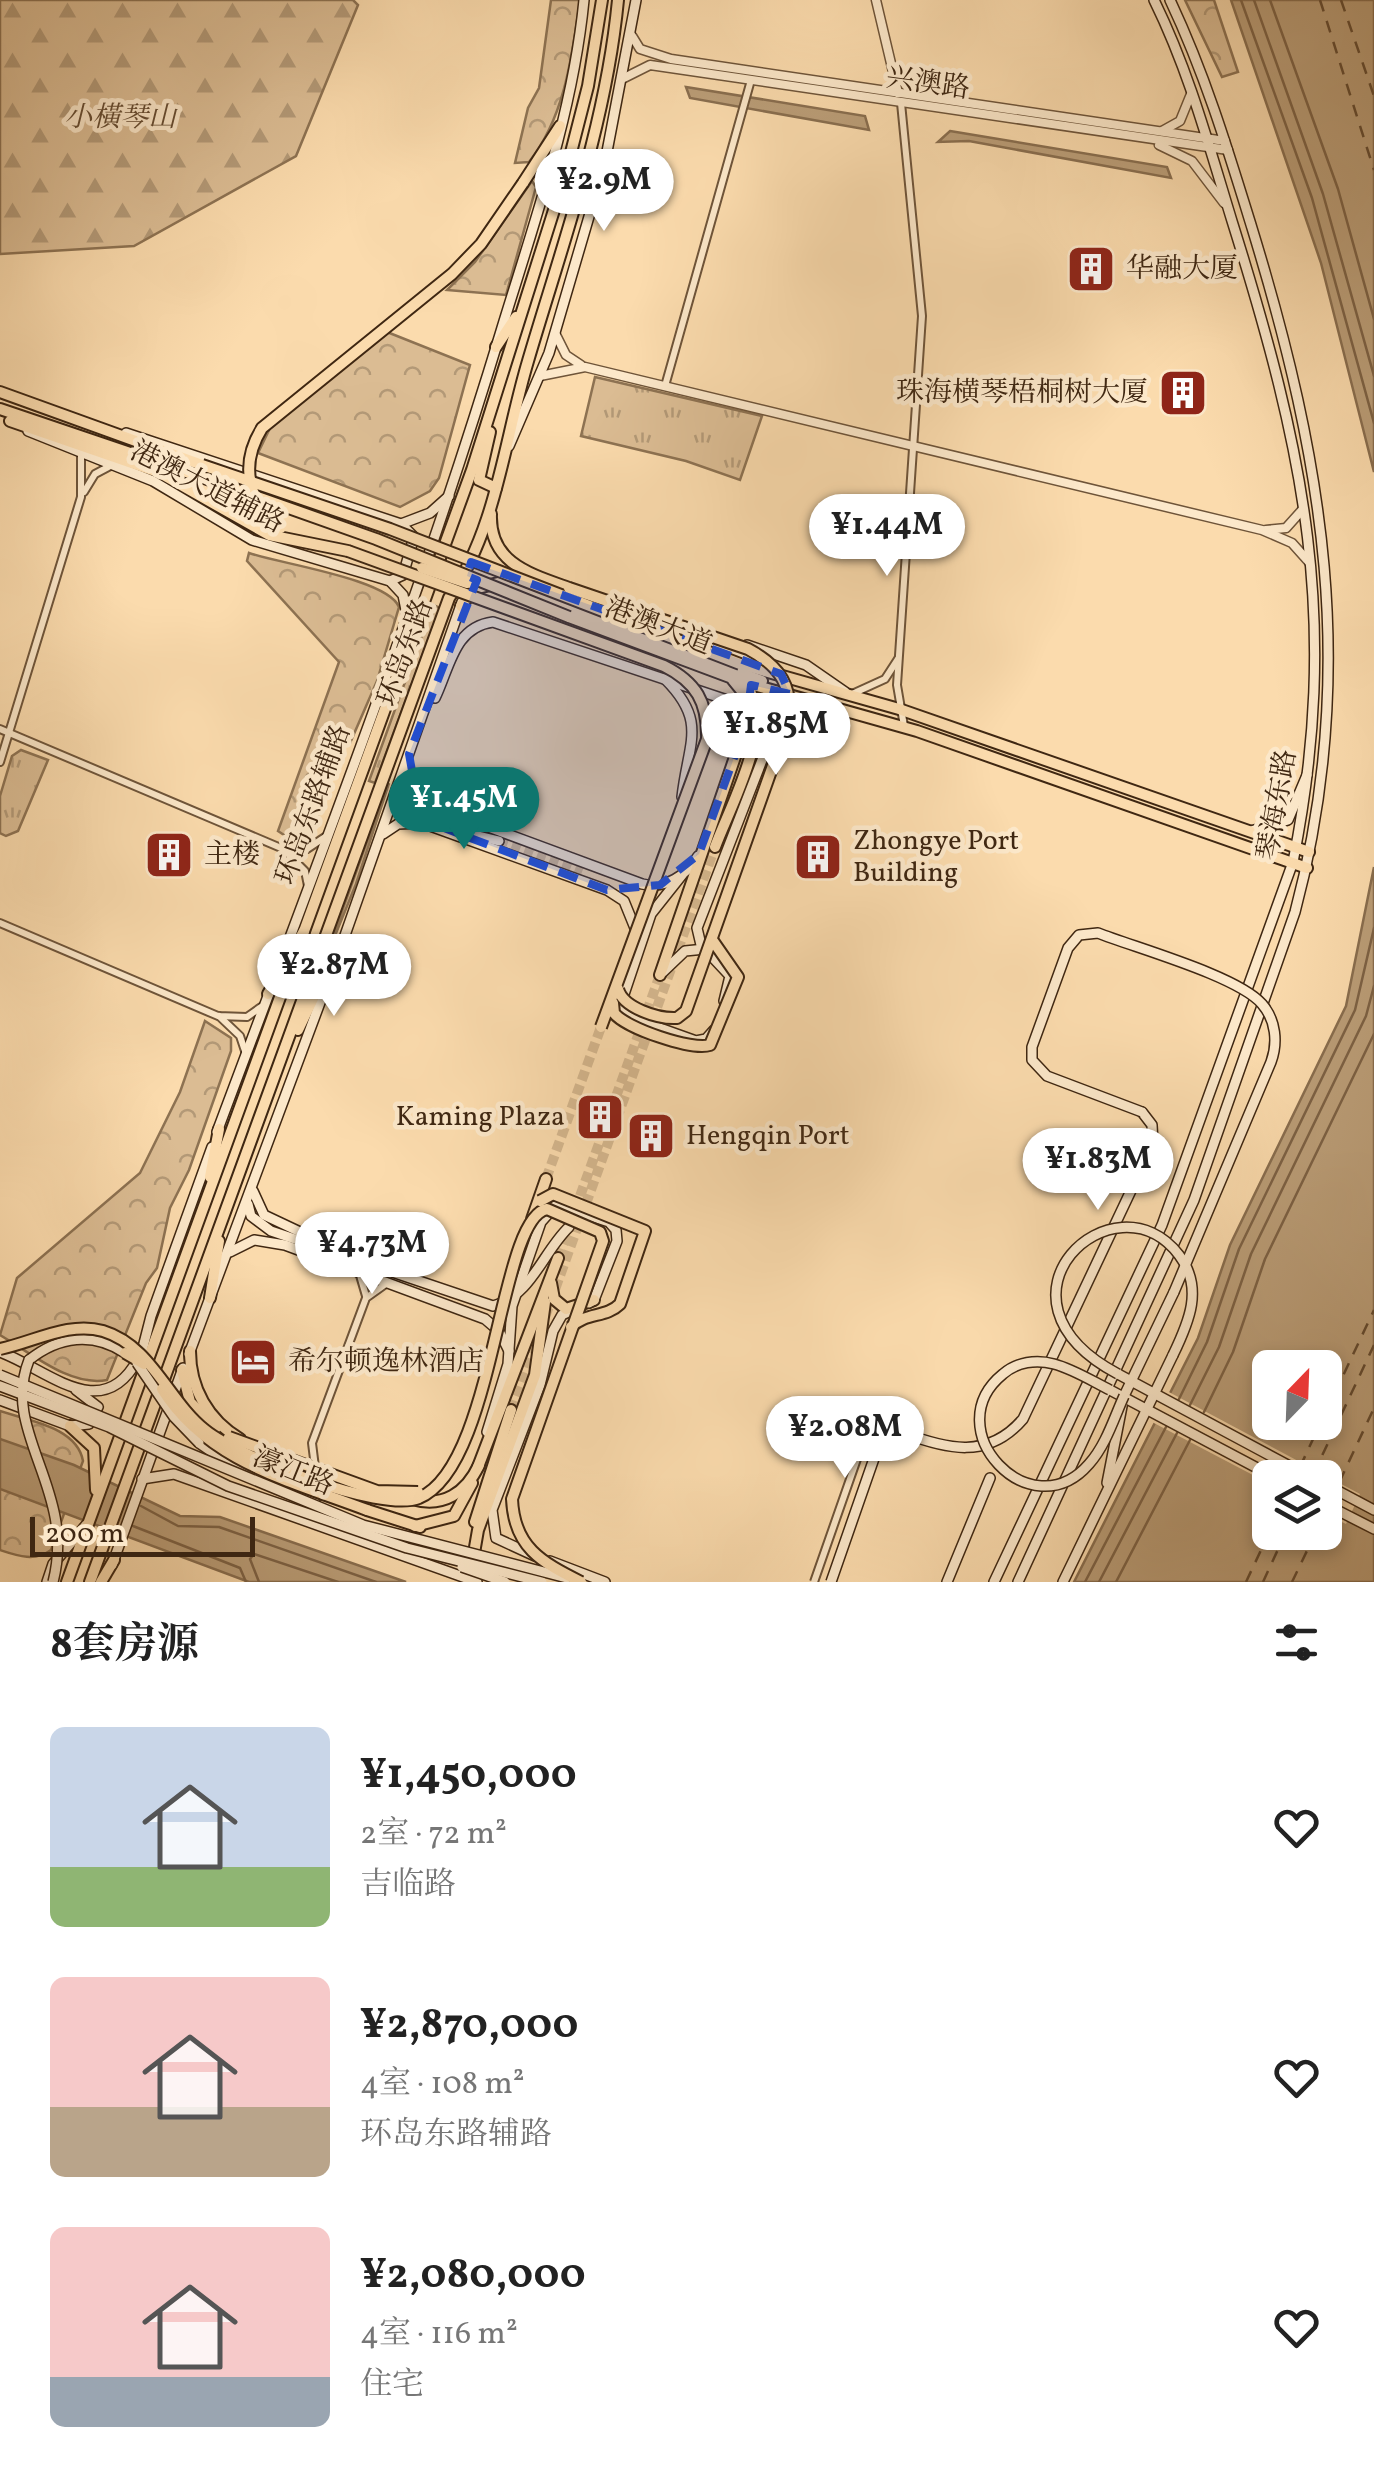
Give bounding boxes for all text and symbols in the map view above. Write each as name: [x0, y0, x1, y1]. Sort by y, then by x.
street label: 兴澳路: [884, 59, 972, 109]
park label: 小橫琴山: [64, 99, 178, 138]
pin: ¥2.9M: [534, 149, 674, 234]
text: ¥2.9M: [557, 159, 651, 203]
building icon: 华融大厦: [1065, 243, 1117, 295]
place label: 华融大厦: [1126, 250, 1238, 289]
building icon: 珠海横琴梧桐树大厦: [1157, 367, 1209, 419]
place label: 珠海横琴梧桐树大厦: [896, 374, 1148, 413]
street label: 港澳大道辅路: [123, 432, 291, 544]
pin: ¥1.44M: [806, 494, 968, 579]
text: ¥1.44M: [831, 504, 943, 548]
street label: 港澳大道: [599, 589, 717, 665]
street label: 环岛东路: [369, 594, 443, 712]
pin: ¥1.85M: [695, 693, 857, 778]
text: ¥1.85M: [723, 703, 829, 747]
street label: 环岛东路辅路: [267, 719, 361, 891]
street label: 琴海东路: [1249, 746, 1307, 864]
pin: ¥1.45M: [383, 767, 545, 852]
text: ¥1.45M: [410, 777, 518, 821]
place label: Zhongye Port Building: [853, 822, 1019, 893]
building icon: 主楼: [143, 829, 195, 881]
building icon: Zhongye Port Building: [792, 831, 844, 883]
place label: 主楼: [204, 836, 260, 875]
pin: ¥2.87M: [253, 934, 415, 1019]
text: ¥2.87M: [279, 944, 389, 988]
building icon: Kaming Plaza: [574, 1091, 626, 1143]
place label: Kaming Plaza: [396, 1098, 565, 1137]
building icon: Hengqin Port: [625, 1110, 677, 1162]
place label: Hengqin Port: [686, 1117, 850, 1156]
pin: ¥1.83M: [1017, 1128, 1179, 1213]
text: ¥1.83M: [1045, 1138, 1151, 1182]
pin: ¥4.73M: [291, 1212, 453, 1297]
text: ¥4.73M: [317, 1222, 427, 1266]
hotel icon: 希尔顿逸林酒店: [227, 1336, 279, 1388]
place label: 希尔顿逸林酒店: [288, 1343, 484, 1382]
north arrow: [1252, 1350, 1342, 1440]
map controls: [1252, 1350, 1342, 1550]
pin: ¥2.08M: [764, 1396, 926, 1481]
text: ¥2.08M: [788, 1406, 902, 1450]
street label: 濠江路: [247, 1438, 339, 1506]
button: layers: [1252, 1460, 1342, 1550]
scale bar: [30, 1512, 255, 1556]
text: 200 m: [45, 1515, 124, 1554]
icon: filters: [1269, 1615, 1324, 1670]
text: 8套房源: [50, 1617, 199, 1676]
text: ¥1,450,000: [360, 1747, 577, 1806]
icon: home: [130, 1767, 250, 1887]
icon: heart: [1269, 1800, 1324, 1855]
text: 2室 · 72 m²: [360, 1813, 507, 1857]
text: 吉临路: [360, 1864, 456, 1908]
text: ¥2,870,000: [360, 1997, 578, 2056]
icon: home: [130, 2017, 250, 2137]
icon: heart: [1269, 2050, 1324, 2105]
text: 4室 · 108 m²: [360, 2063, 525, 2107]
text: 环岛东路辅路: [360, 2114, 552, 2158]
text: ¥2,080,000: [360, 2247, 586, 2306]
icon: home: [130, 2267, 250, 2387]
icon: heart: [1269, 2300, 1324, 2355]
text: 4室 · 116 m²: [360, 2313, 518, 2357]
text: 住宅: [360, 2364, 424, 2408]

